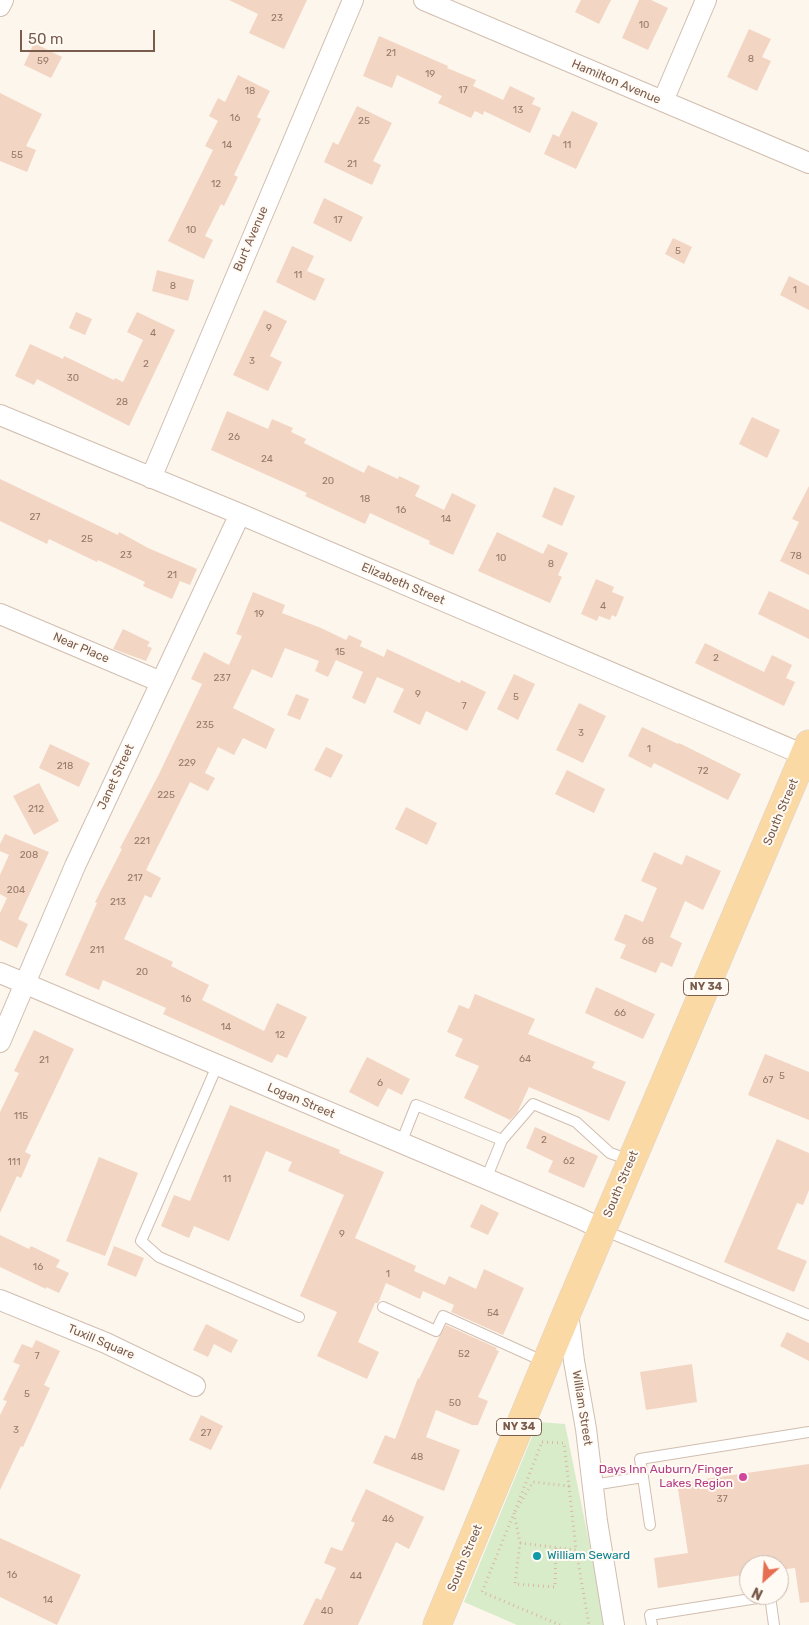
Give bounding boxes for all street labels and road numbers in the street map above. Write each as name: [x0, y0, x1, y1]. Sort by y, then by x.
street label: Hamilton Avenue: [569, 57, 663, 107]
street label: Burt Avenue: [231, 204, 271, 274]
street label: Elizabeth Street: [359, 560, 447, 608]
street label: Near Place: [51, 630, 111, 666]
street label: Janet Street: [95, 742, 137, 812]
street label: South Street: [760, 776, 802, 848]
road number: NY 34: [684, 979, 728, 996]
street label: Logan Street: [265, 1080, 337, 1122]
street label: South Street: [600, 1148, 642, 1220]
street label: Tuxill Square: [66, 1322, 136, 1362]
street label: William Street: [569, 1369, 595, 1447]
road number: NY 34: [496, 1418, 542, 1435]
street label: South Street: [444, 1522, 486, 1594]

